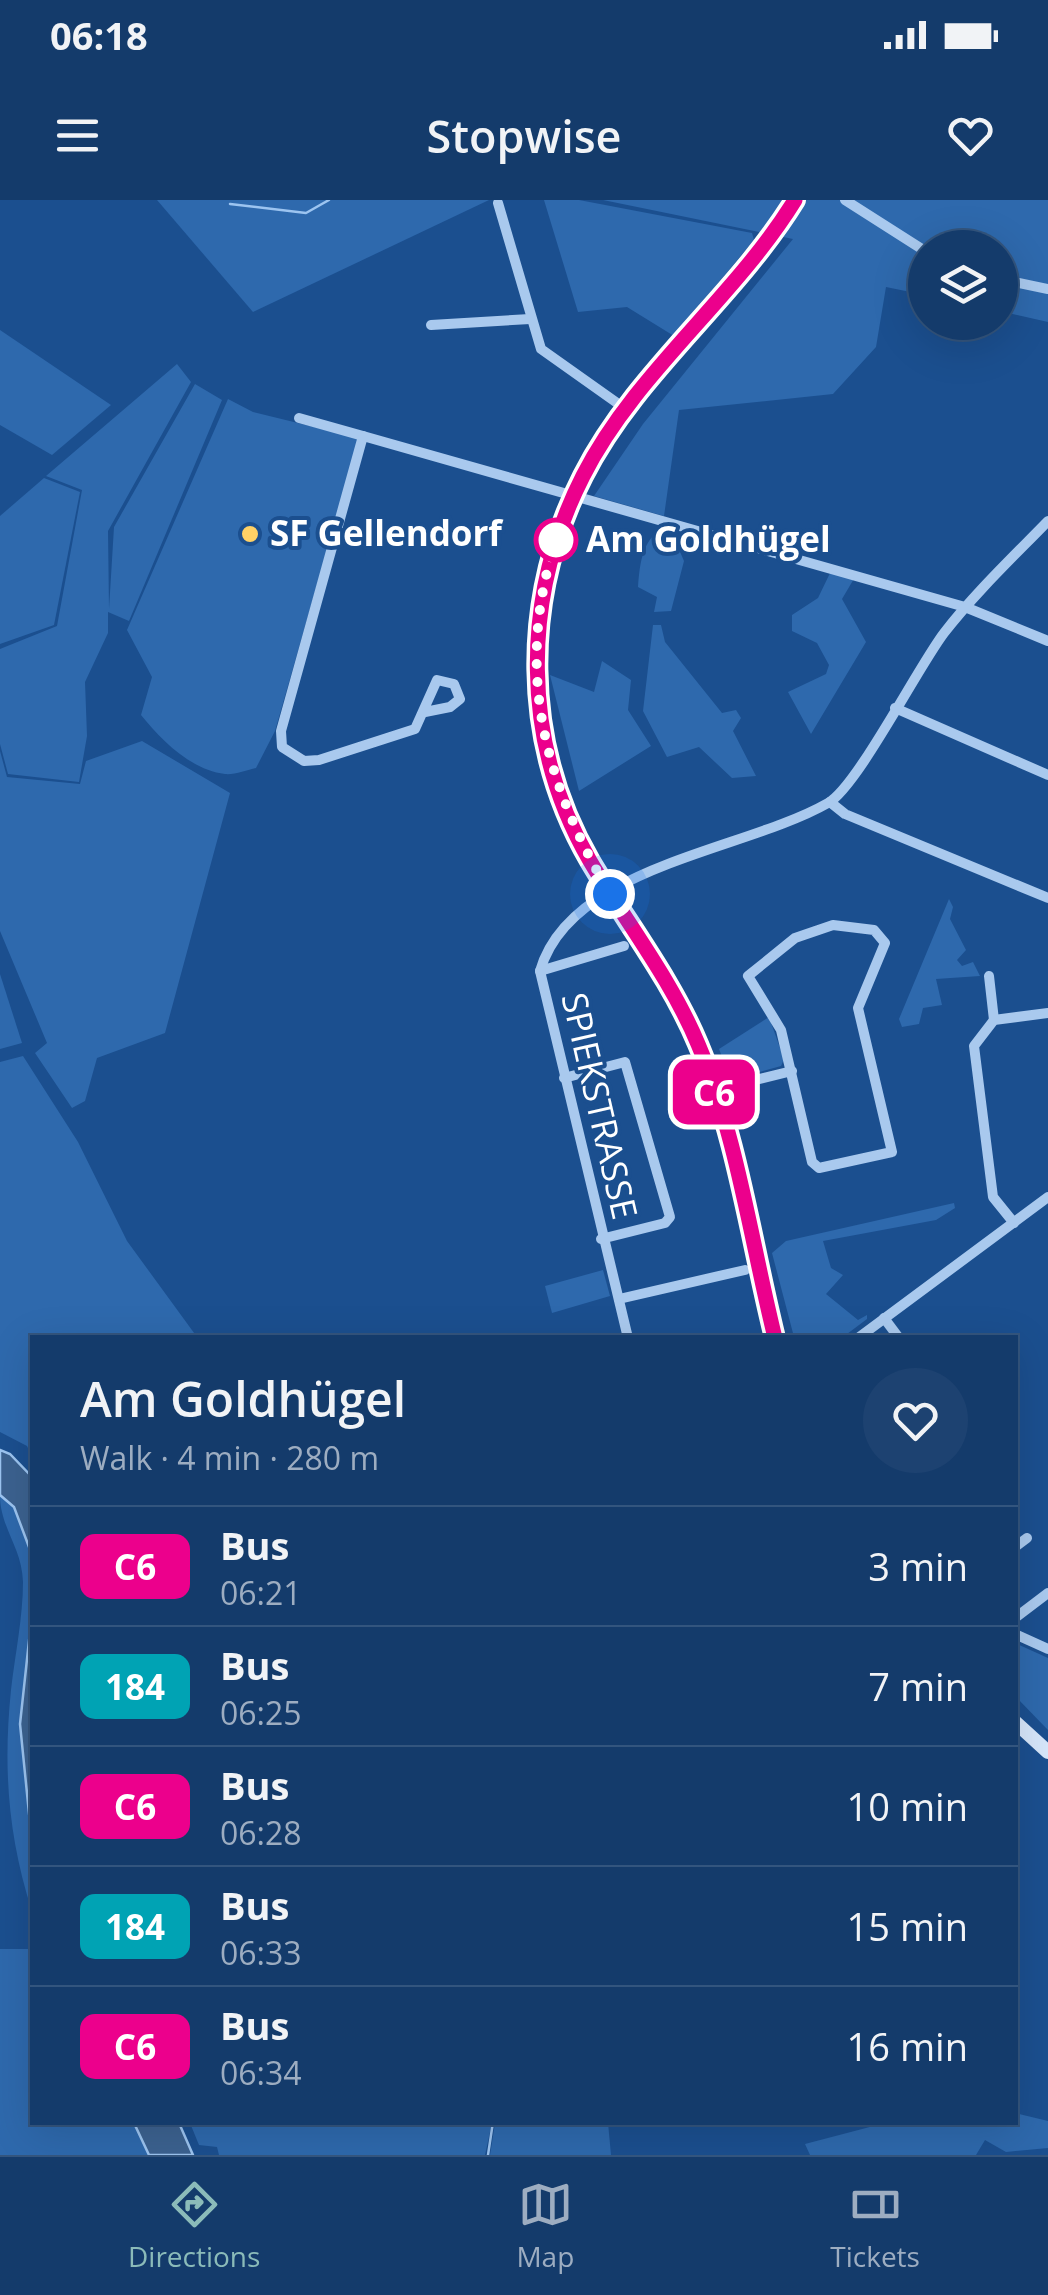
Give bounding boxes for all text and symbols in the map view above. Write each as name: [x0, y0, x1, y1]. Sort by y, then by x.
text: 06:18: [50, 9, 148, 61]
text: Stopwise: [426, 105, 622, 166]
icon: menu: [50, 108, 105, 163]
icon: heart: [943, 108, 998, 163]
map controls: [908, 230, 1018, 340]
button: layers: [908, 230, 1018, 340]
place label: SF Gellendorf: [270, 509, 504, 556]
place label: Am Goldhügel: [586, 515, 831, 562]
marker: Am Goldhügel: [535, 519, 577, 561]
marker: SF Gellendorf: [239, 523, 261, 545]
your location: [585, 869, 635, 919]
street label: SPIEKSTRASSE: [552, 988, 649, 1223]
line badge: C6: [669, 1060, 759, 1124]
text: C6: [693, 1069, 735, 1116]
text: Am Goldhügel: [80, 1366, 406, 1431]
button: heart: [863, 1368, 968, 1473]
text: Walk · 4 min · 280 m: [80, 1436, 379, 1479]
text: Bus: [220, 1519, 289, 1571]
text: 3 min: [868, 1540, 968, 1592]
text: C6: [114, 1543, 156, 1590]
text: 06:21: [220, 1571, 302, 1614]
text: Bus: [220, 1639, 289, 1691]
text: 7 min: [868, 1660, 968, 1712]
text: 184: [105, 1663, 165, 1710]
text: 06:25: [220, 1691, 302, 1734]
text: Bus: [220, 1759, 289, 1811]
text: 10 min: [847, 1780, 968, 1832]
text: C6: [114, 1783, 156, 1830]
text: 06:28: [220, 1811, 302, 1854]
text: Bus: [220, 1879, 289, 1931]
text: 15 min: [847, 1900, 968, 1952]
text: 184: [105, 1903, 165, 1950]
text: 06:33: [220, 1931, 302, 1974]
text: Bus: [220, 1999, 289, 2051]
text: 16 min: [847, 2020, 968, 2072]
text: C6: [114, 2023, 156, 2070]
text: 06:34: [220, 2051, 302, 2094]
tab: Directions: [128, 2177, 260, 2275]
tab: Map: [516, 2177, 574, 2275]
tab: Tickets: [830, 2177, 920, 2275]

